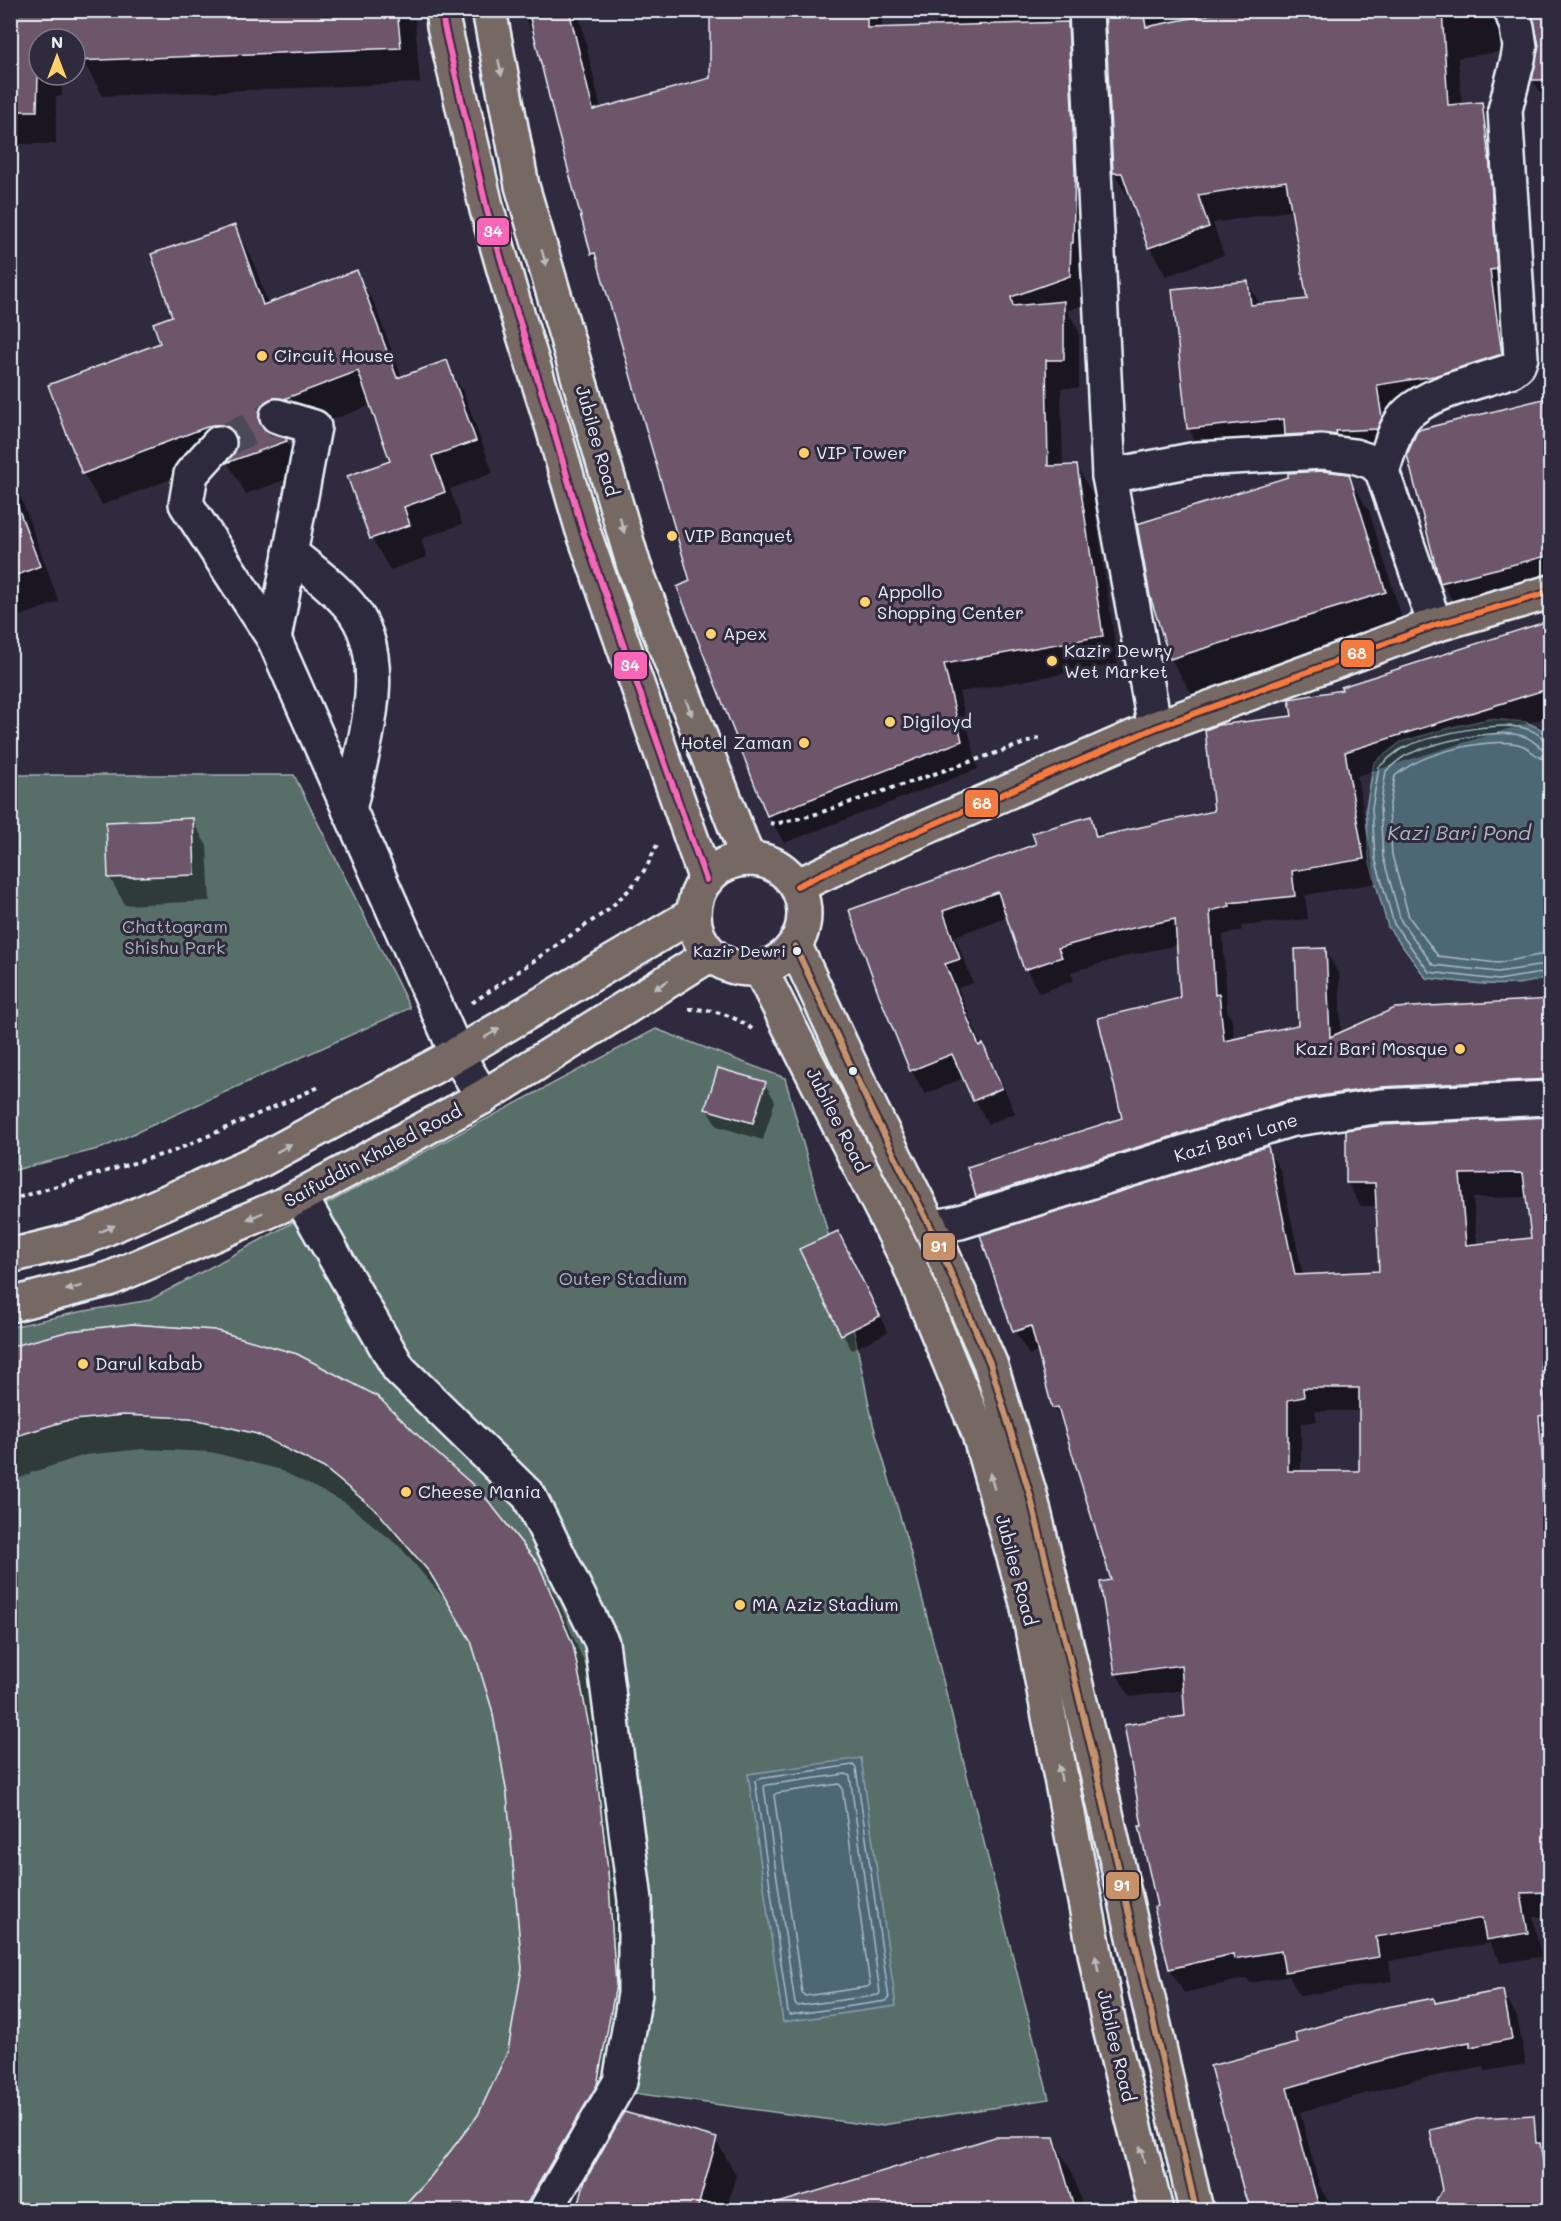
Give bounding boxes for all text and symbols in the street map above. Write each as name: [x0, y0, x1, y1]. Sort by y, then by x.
north arrow: [27, 27, 87, 87]
text: N: [51, 31, 63, 52]
one-way arrow: [496, 59, 505, 78]
line badge: 34: [476, 217, 510, 246]
text: 34: [483, 220, 503, 241]
one-way arrow: [540, 249, 549, 267]
place label: Circuit House: [274, 343, 394, 367]
marker: Circuit House: [255, 349, 269, 363]
street label: Jubilee Road: [571, 383, 625, 499]
place label: VIP Tower: [816, 440, 907, 464]
marker: VIP Tower: [797, 446, 811, 460]
one-way arrow: [618, 517, 627, 535]
place label: VIP Banquet: [684, 523, 793, 547]
marker: VIP Banquet: [665, 529, 679, 543]
place label: Appollo Shopping Center: [877, 579, 1024, 624]
marker: Appollo Shopping Center: [858, 595, 872, 609]
place label: Apex: [723, 621, 767, 645]
marker: Apex: [704, 627, 718, 641]
place label: Kazir Dewry Wet Market: [1064, 638, 1172, 683]
line badge: 68: [1340, 639, 1375, 668]
text: 68: [1347, 642, 1367, 663]
line badge: 34: [613, 651, 648, 680]
text: 34: [620, 654, 640, 675]
marker: Kazir Dewry Wet Market: [1045, 654, 1059, 668]
one-way arrow: [684, 700, 694, 718]
place label: Digiloyd: [902, 709, 972, 733]
marker: Digiloyd: [883, 715, 897, 729]
place label: Hotel Zaman: [680, 730, 792, 754]
marker: Hotel Zaman: [797, 736, 811, 750]
line badge: 68: [964, 789, 999, 818]
text: 68: [972, 792, 992, 813]
water label: Kazi Bari Pond: [1387, 819, 1532, 845]
park label: Chattogram Shishu Park: [122, 914, 228, 959]
place label: Kazir Dewri: [693, 940, 786, 961]
marker: Kazir Dewri: [791, 945, 803, 957]
one-way arrow: [653, 979, 669, 990]
one-way arrow: [484, 1028, 500, 1039]
place label: Kazi Bari Mosque: [1296, 1036, 1448, 1060]
marker: Kazi Bari Mosque: [1453, 1042, 1467, 1056]
street label: Jubilee Road: [801, 1063, 874, 1176]
unlabelled marker: [847, 1065, 859, 1077]
street label: Saifuddin Khaled Road: [280, 1098, 465, 1212]
street label: Kazi Bari Lane: [1171, 1107, 1300, 1167]
one-way arrow: [276, 1143, 293, 1153]
one-way arrow: [246, 1212, 264, 1222]
one-way arrow: [98, 1223, 116, 1233]
line badge: 91: [922, 1232, 956, 1261]
text: 91: [931, 1235, 947, 1256]
park label: Outer Stadium: [559, 1266, 687, 1290]
one-way arrow: [65, 1284, 83, 1294]
place label: Darul kabab: [95, 1351, 203, 1375]
marker: Darul kabab: [76, 1357, 90, 1371]
one-way arrow: [987, 1472, 996, 1490]
place label: Cheese Mania: [418, 1479, 541, 1503]
marker: Cheese Mania: [399, 1485, 413, 1499]
street label: Jubilee Road: [991, 1512, 1043, 1628]
place label: MA Aziz Stadium: [752, 1592, 899, 1616]
marker: MA Aziz Stadium: [733, 1598, 747, 1612]
one-way arrow: [1055, 1763, 1064, 1782]
line badge: 91: [1105, 1871, 1140, 1900]
text: 91: [1114, 1874, 1130, 1895]
one-way arrow: [1092, 1954, 1101, 1973]
street label: Jubilee Road: [1092, 1987, 1142, 2104]
one-way arrow: [1136, 2145, 1146, 2163]

